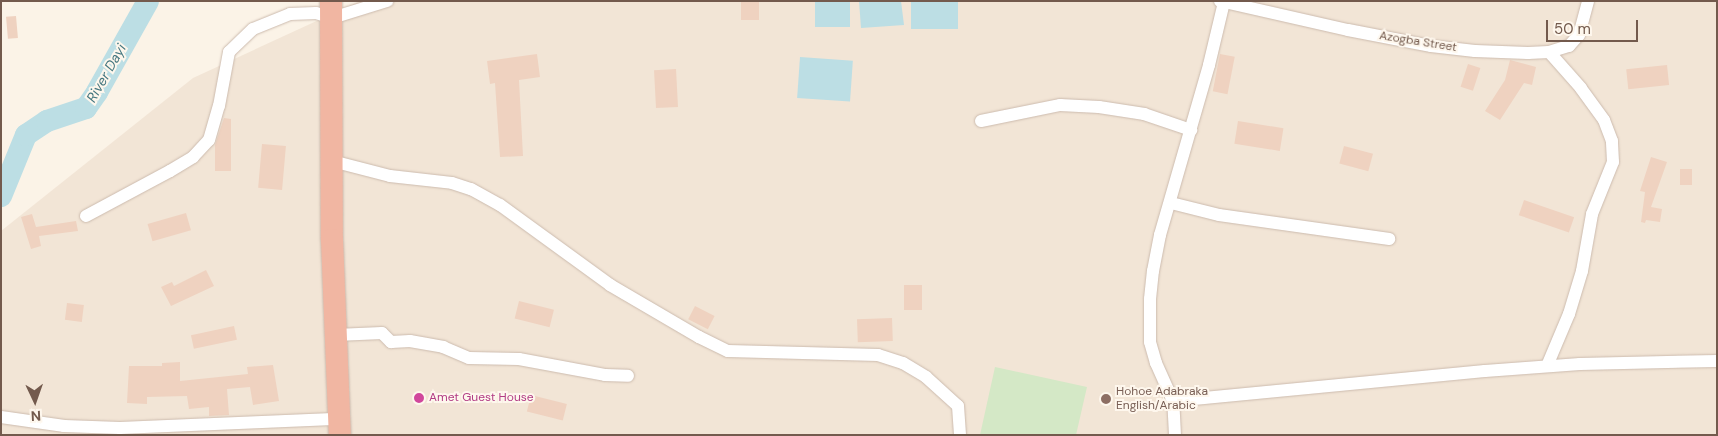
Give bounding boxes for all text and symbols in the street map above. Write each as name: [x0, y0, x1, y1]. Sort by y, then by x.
scale bar: [1548, 10, 1640, 42]
text: 50 m: [1554, 19, 1591, 39]
street label: Azogba Street: [1378, 29, 1458, 55]
water label: River Dayi: [83, 41, 129, 105]
north arrow: [10, 376, 60, 426]
place label: Hohoe Adabraka English/Arabic: [1116, 385, 1208, 413]
place label: Amet Guest House: [429, 391, 534, 405]
marker: Amet Guest House: [413, 392, 425, 404]
marker: Hohoe Adabraka English/Arabic: [1100, 393, 1112, 405]
text: N: [30, 407, 41, 425]

